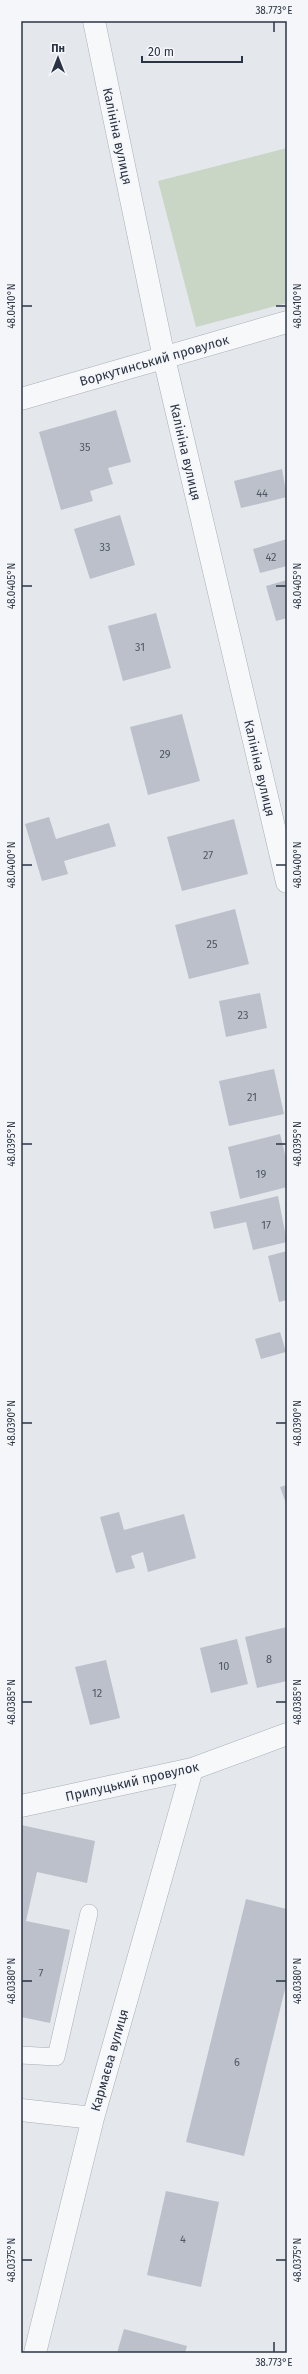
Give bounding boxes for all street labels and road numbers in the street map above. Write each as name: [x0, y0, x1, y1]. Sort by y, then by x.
street label: Калініна вулиця: [100, 86, 135, 186]
street label: Воркутинський провулок: [78, 332, 231, 389]
street label: Калініна вулиця: [167, 402, 204, 502]
street label: Калініна вулиця: [241, 718, 278, 818]
street label: Прилуцький провулок: [64, 1759, 201, 1804]
street label: Кармаєва вулиця: [88, 2007, 131, 2113]

